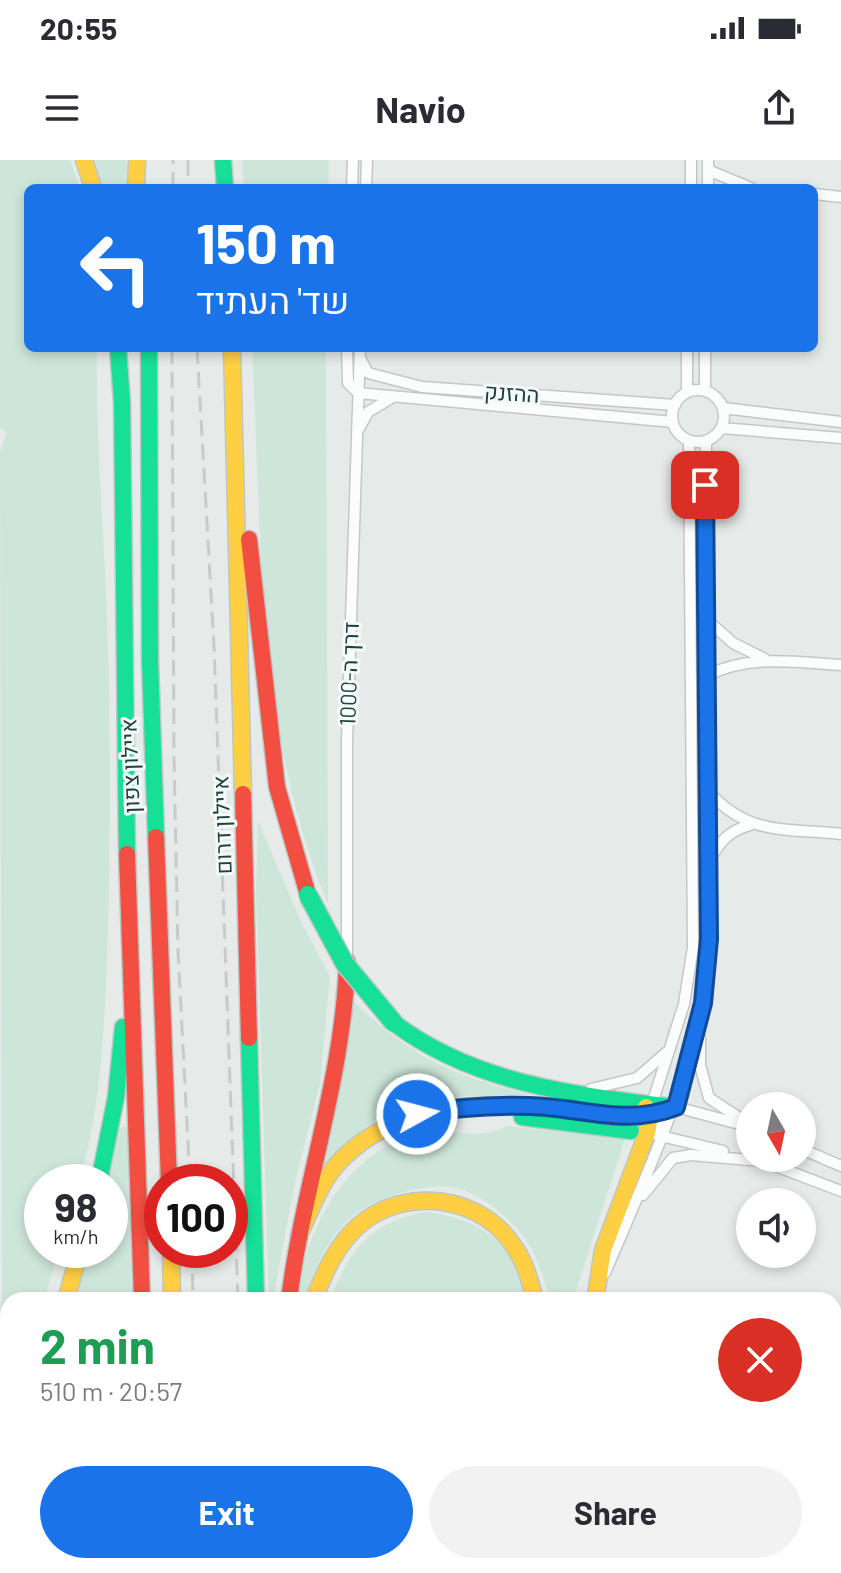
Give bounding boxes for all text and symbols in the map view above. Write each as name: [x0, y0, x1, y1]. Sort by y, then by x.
text: 20:55: [40, 10, 117, 46]
icon: menu: [40, 86, 84, 130]
icon: share: [757, 86, 801, 130]
text: Navio: [375, 87, 466, 130]
text: 150 m: [196, 208, 336, 275]
icon: left: [64, 216, 168, 320]
text: שד' העתיד: [196, 278, 349, 321]
street label: ההזנק: [484, 377, 541, 407]
pin: [671, 451, 739, 519]
icon: arrive: [683, 463, 727, 507]
street label: דרך ה-1000: [333, 621, 363, 726]
street label: איילון צפון: [114, 718, 144, 814]
street label: איילון דרום: [206, 775, 236, 875]
position arrow: [375, 1072, 459, 1156]
north arrow: [736, 1092, 816, 1172]
map controls: [736, 1092, 816, 1268]
speed limit sign: 100: [144, 1164, 248, 1268]
text: 98: [55, 1182, 97, 1230]
button: sound: [736, 1188, 816, 1268]
text: km/h: [53, 1224, 99, 1248]
text: 2 min: [40, 1316, 155, 1374]
button: close: [718, 1318, 802, 1402]
text: 510 m · 20:57: [40, 1375, 182, 1406]
button: Exit: [40, 1466, 413, 1558]
button: Share: [429, 1466, 802, 1558]

